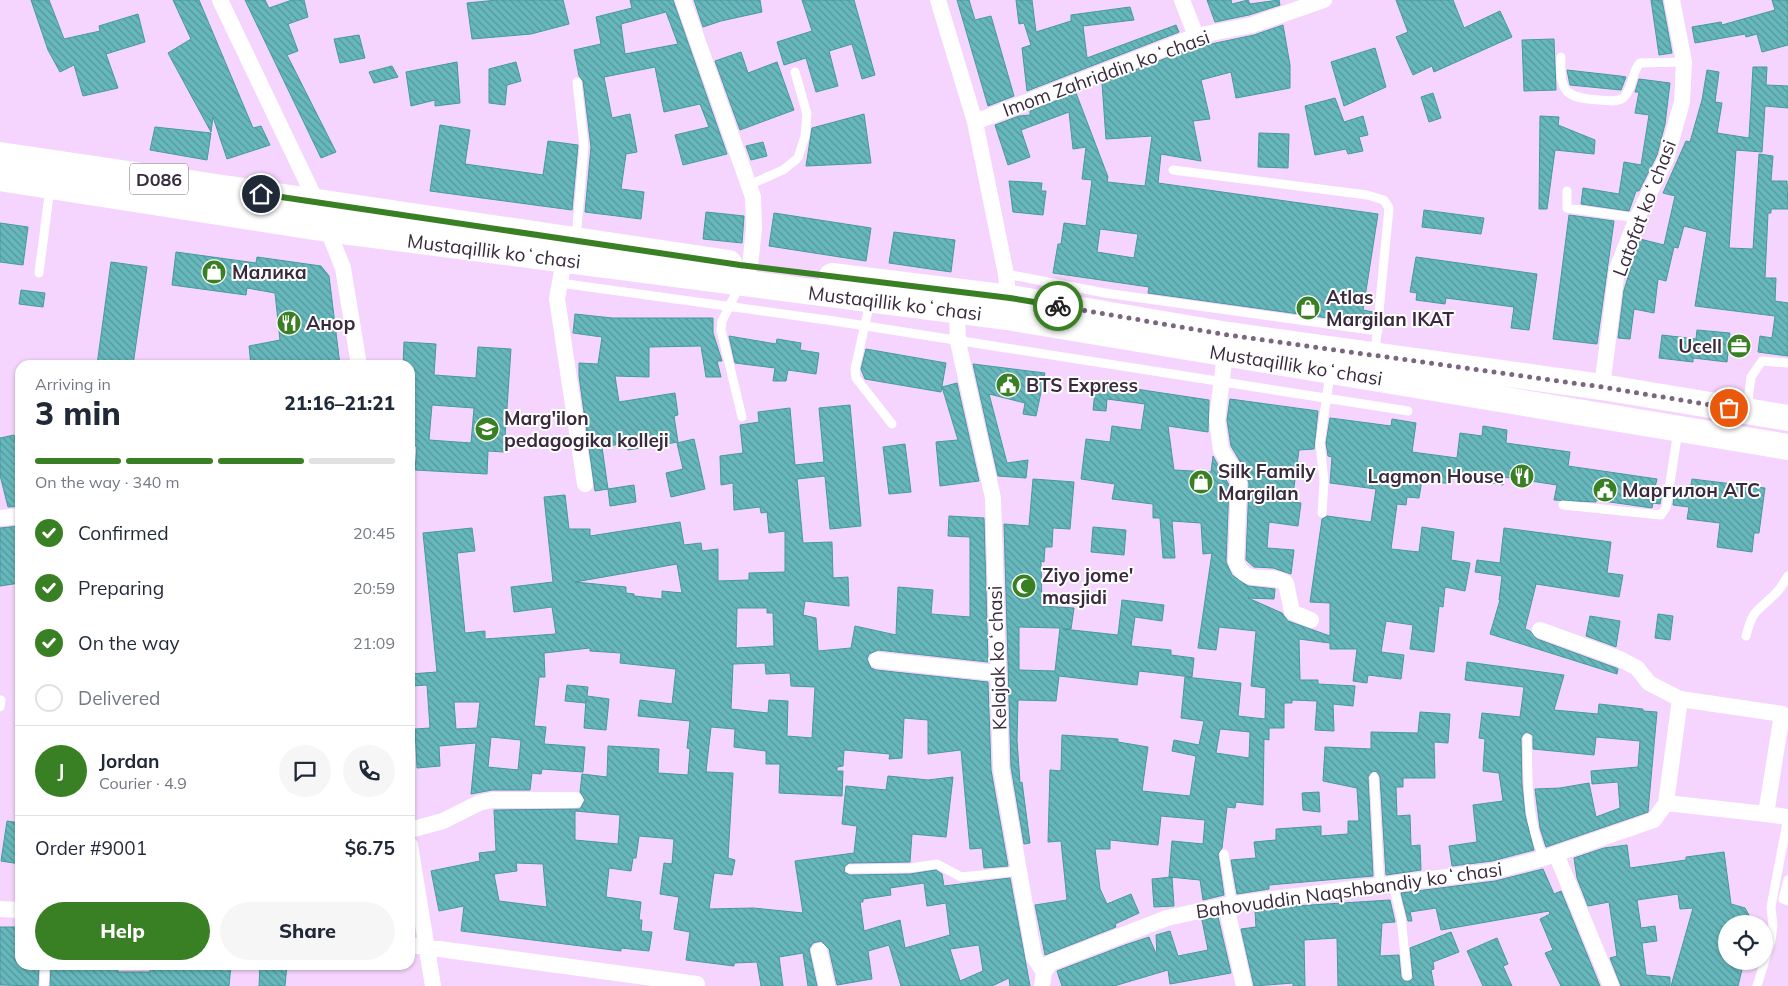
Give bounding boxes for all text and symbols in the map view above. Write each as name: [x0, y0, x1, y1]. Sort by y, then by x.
street label: Imom Zahriddin koʻchasi: [999, 24, 1213, 122]
street label: Latofat koʻchasi: [1607, 136, 1681, 280]
road number: D086: [130, 163, 188, 194]
pin: [240, 173, 282, 215]
icon: home: [247, 180, 275, 208]
street label: Mustaqillik koʻchasi: [406, 228, 582, 274]
shop icon: Малика: [201, 259, 227, 285]
place label: Малика: [232, 260, 307, 284]
street label: Mustaqillik koʻchasi: [807, 280, 983, 326]
courier: [1033, 281, 1083, 331]
place label: Atlas Margilan IKAT: [1326, 285, 1454, 331]
icon: bike: [1044, 292, 1072, 320]
shop icon: Atlas Margilan IKAT: [1295, 295, 1321, 321]
restaurant icon: Анор: [276, 310, 302, 336]
place label: Анор: [306, 311, 356, 335]
office icon: Ucell: [1726, 333, 1752, 359]
place label: Ucell: [1678, 334, 1722, 358]
street label: Mustaqillik koʻchasi: [1208, 339, 1384, 391]
public building icon: BTS Express: [995, 372, 1021, 398]
place label: BTS Express: [1026, 373, 1138, 397]
text: Arriving in: [35, 374, 111, 394]
pin: [1708, 387, 1750, 429]
text: 21:16–21:21: [284, 391, 395, 415]
text: 3 min: [35, 393, 121, 433]
icon: bag: [1715, 394, 1743, 422]
place label: Marg'ilon pedagogika kolleji: [504, 406, 669, 452]
school or university icon: Marg'ilon pedagogika kolleji: [474, 416, 500, 442]
place label: Silk Family Margilan: [1218, 459, 1316, 505]
restaurant icon: Lagmon House: [1509, 463, 1535, 489]
place label: Lagmon House: [1368, 464, 1504, 488]
shop icon: Silk Family Margilan: [1188, 469, 1214, 495]
text: On the way · 340 m: [35, 472, 180, 492]
public building icon: Маргилон АТС: [1592, 477, 1618, 503]
place label: Маргилон АТС: [1622, 478, 1760, 502]
icon: check: [35, 519, 63, 547]
text: Confirmed: [78, 521, 169, 545]
text: 20:45: [353, 523, 395, 543]
place label: Ziyo jome' masjidi: [1042, 563, 1133, 609]
mosque icon: Ziyo jome' masjidi: [1011, 573, 1037, 599]
icon: check: [35, 574, 63, 602]
text: Preparing: [78, 576, 164, 600]
text: 20:59: [353, 578, 395, 598]
street label: Kelajak koʻchasi: [982, 585, 1012, 731]
icon: check: [35, 629, 63, 657]
text: On the way: [78, 631, 180, 655]
text: 21:09: [353, 633, 395, 653]
text: Delivered: [78, 686, 160, 710]
button: chat: [279, 745, 331, 797]
button: phone: [343, 745, 395, 797]
text: Jordan: [99, 749, 159, 773]
text: J: [58, 759, 64, 783]
text: Courier · 4.9: [99, 773, 187, 793]
text: Order #9001: [35, 836, 147, 860]
text: $6.75: [345, 836, 395, 860]
street label: Bahovuddin Naqshbandiy koʻchasi: [1194, 857, 1504, 923]
button: Help: [35, 902, 210, 960]
button: Share: [220, 902, 395, 960]
map controls: [1718, 915, 1773, 970]
button: locate: [1718, 915, 1773, 970]

